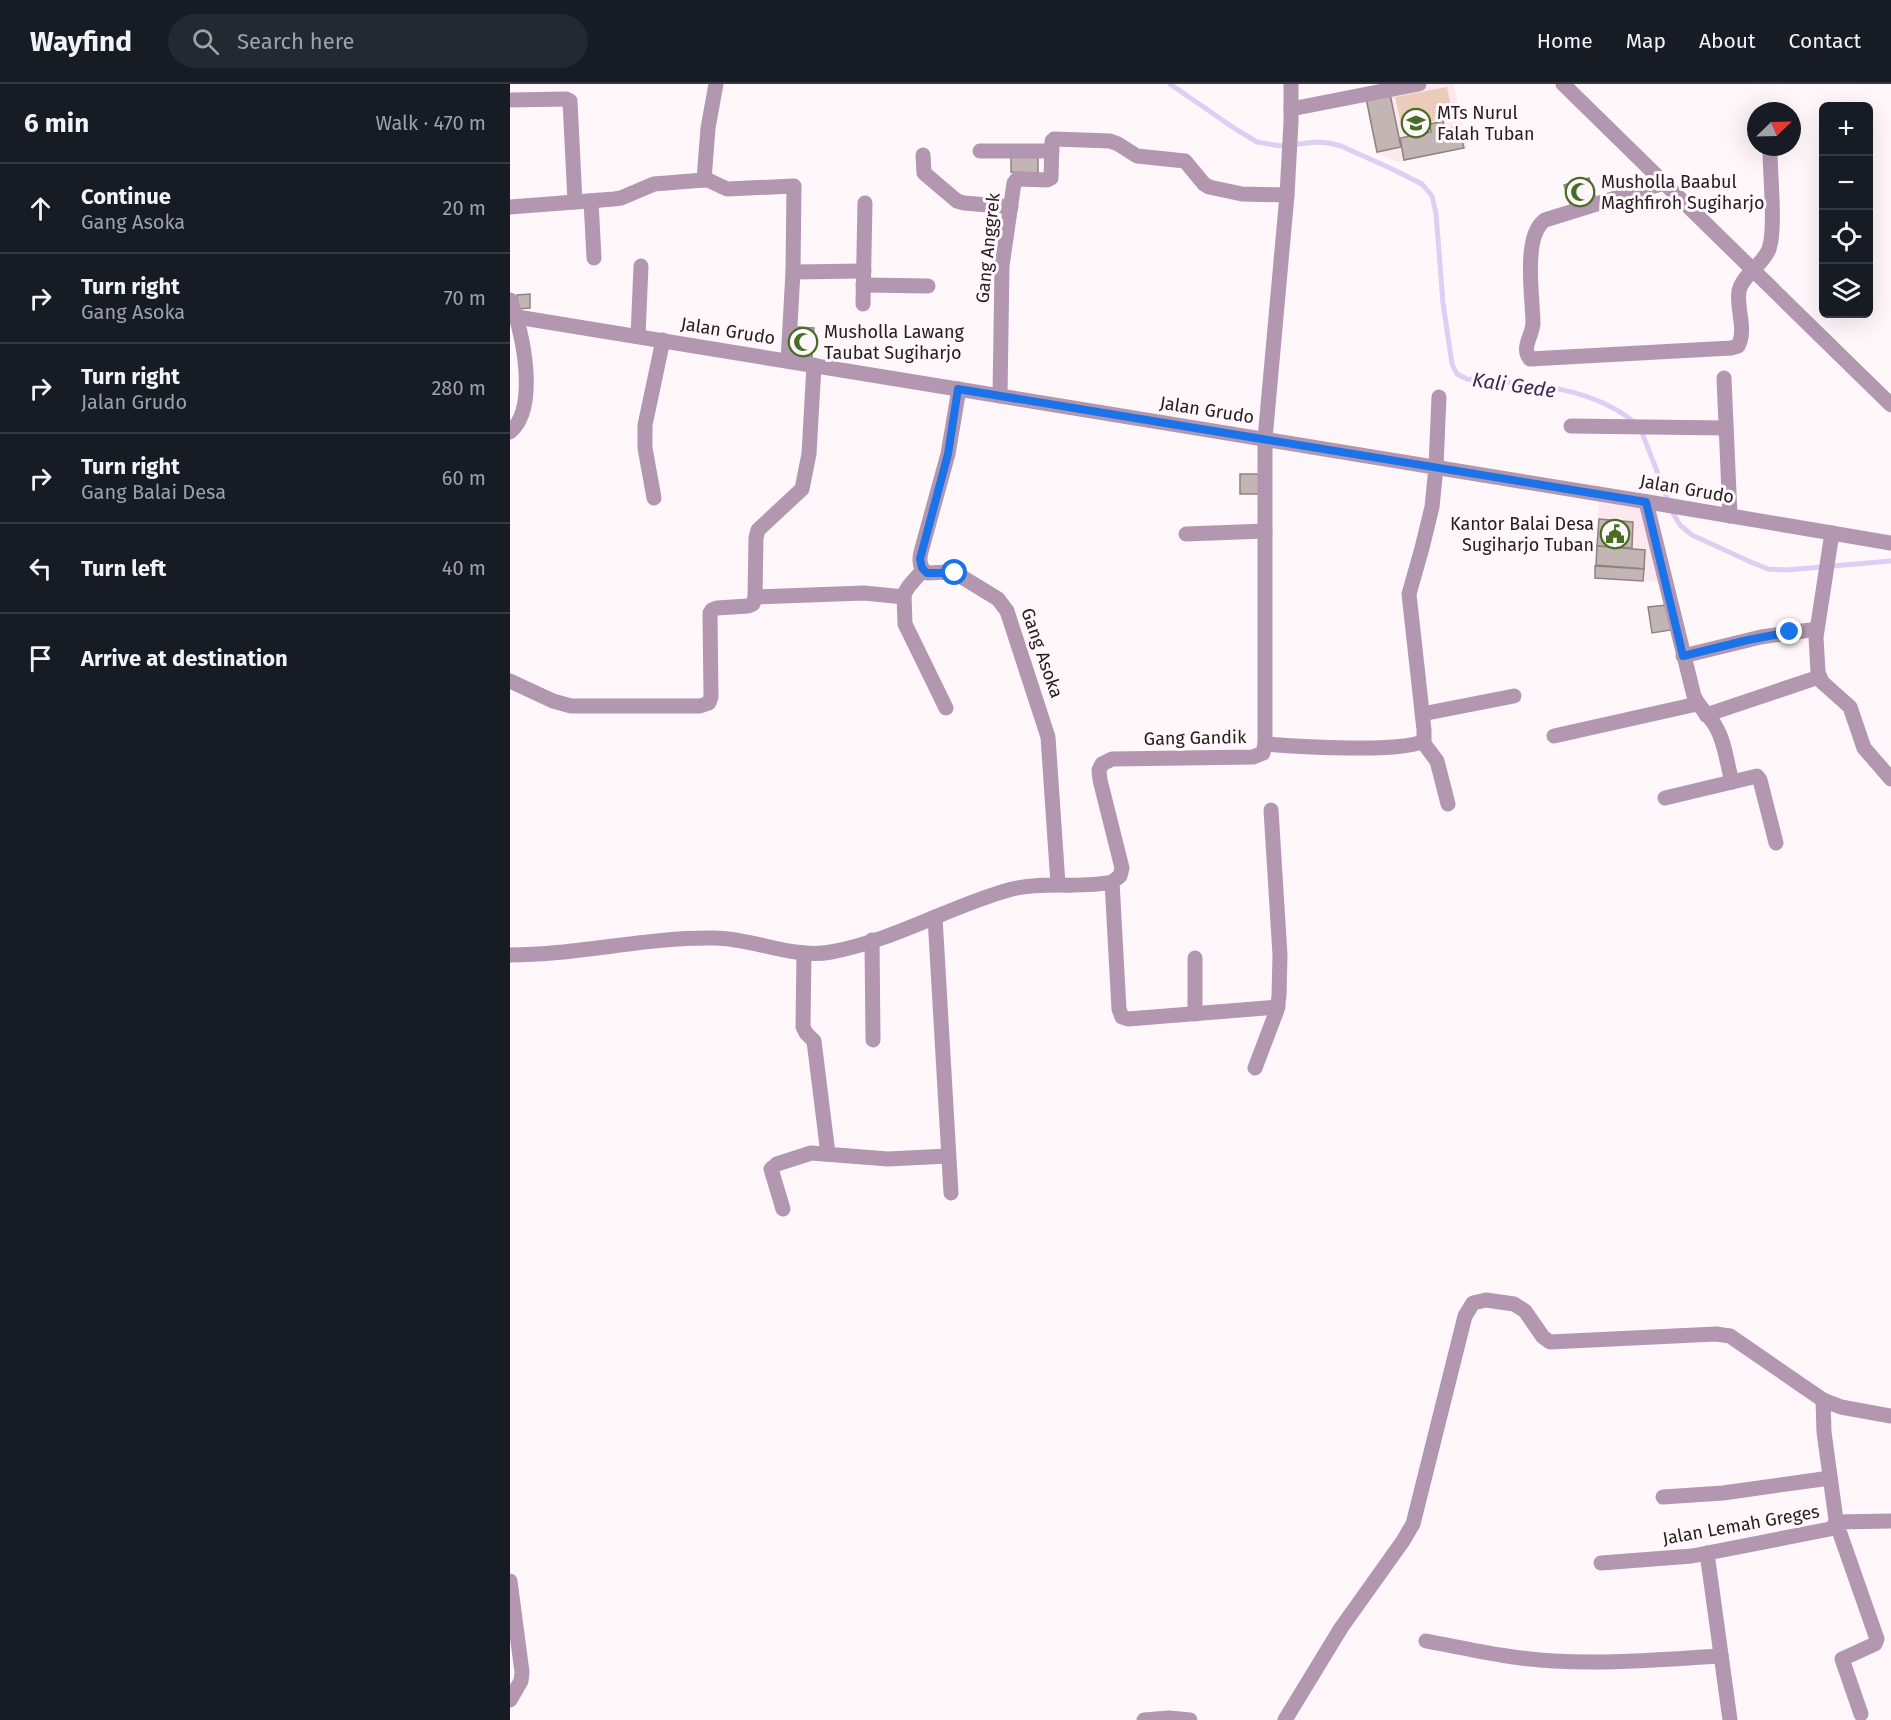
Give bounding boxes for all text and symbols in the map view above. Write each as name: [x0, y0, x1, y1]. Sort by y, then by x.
search box: [168, 14, 588, 68]
text: Wayfind: [30, 25, 132, 58]
icon: search: [189, 25, 222, 58]
text: Search here: [237, 28, 355, 55]
text: Home: [1537, 28, 1593, 54]
text: Map: [1626, 28, 1666, 54]
text: About: [1699, 28, 1756, 54]
text: Contact: [1789, 28, 1861, 54]
place label: MTs Nurul Falah Tuban: [1437, 102, 1535, 145]
north arrow: [1747, 102, 1801, 156]
map controls: [1819, 102, 1873, 318]
button: +: [1819, 102, 1873, 156]
school or university icon: MTs Nurul Falah Tuban: [1400, 107, 1432, 139]
text: 6 min: [24, 108, 89, 139]
text: Walk · 470 m: [376, 111, 486, 135]
button: −: [1819, 156, 1873, 210]
place label: Musholla Baabul Maghfiroh Sugiharjo: [1601, 171, 1765, 214]
mosque icon: Musholla Baabul Maghfiroh Sugiharjo: [1564, 176, 1596, 208]
text: Continue: [81, 183, 171, 210]
street label: Gang Anggrek: [971, 191, 1005, 304]
icon: ahead: [24, 192, 57, 225]
text: 20 m: [443, 196, 486, 220]
text: Gang Asoka: [81, 210, 185, 234]
button: locate: [1819, 210, 1873, 264]
button: layers: [1819, 264, 1873, 318]
text: Turn right: [81, 273, 180, 300]
icon: right: [24, 282, 57, 315]
text: 70 m: [444, 286, 486, 310]
text: Gang Asoka: [81, 300, 185, 324]
street label: Jalan Grudo: [679, 313, 777, 349]
place label: Musholla Lawang Taubat Sugiharjo: [824, 321, 964, 364]
mosque icon: Musholla Lawang Taubat Sugiharjo: [787, 326, 819, 358]
text: Turn right: [81, 363, 180, 390]
water label: Kali Gede: [1471, 367, 1557, 403]
icon: right: [24, 372, 57, 405]
text: 280 m: [431, 376, 486, 400]
text: Jalan Grudo: [81, 390, 187, 414]
street label: Jalan Grudo: [1158, 392, 1256, 428]
text: Turn right: [81, 453, 180, 480]
icon: right: [24, 462, 57, 495]
text: 60 m: [442, 466, 486, 490]
street label: Jalan Grudo: [1638, 470, 1736, 508]
text: Gang Balai Desa: [81, 480, 226, 504]
place label: Kantor Balai Desa Sugiharjo Tuban: [1450, 513, 1594, 556]
public building icon: Kantor Balai Desa Sugiharjo Tuban: [1599, 518, 1631, 550]
icon: left: [24, 552, 57, 585]
text: Turn left: [81, 555, 166, 582]
text: 40 m: [442, 556, 486, 580]
route start: [941, 559, 967, 585]
street label: Gang Asoka: [1016, 605, 1068, 701]
route end: [1776, 618, 1802, 644]
icon: arrive: [24, 642, 57, 675]
text: Arrive at destination: [81, 645, 288, 672]
street label: Gang Gandik: [1144, 726, 1247, 750]
street label: Jalan Lemah Greges: [1661, 1500, 1821, 1550]

